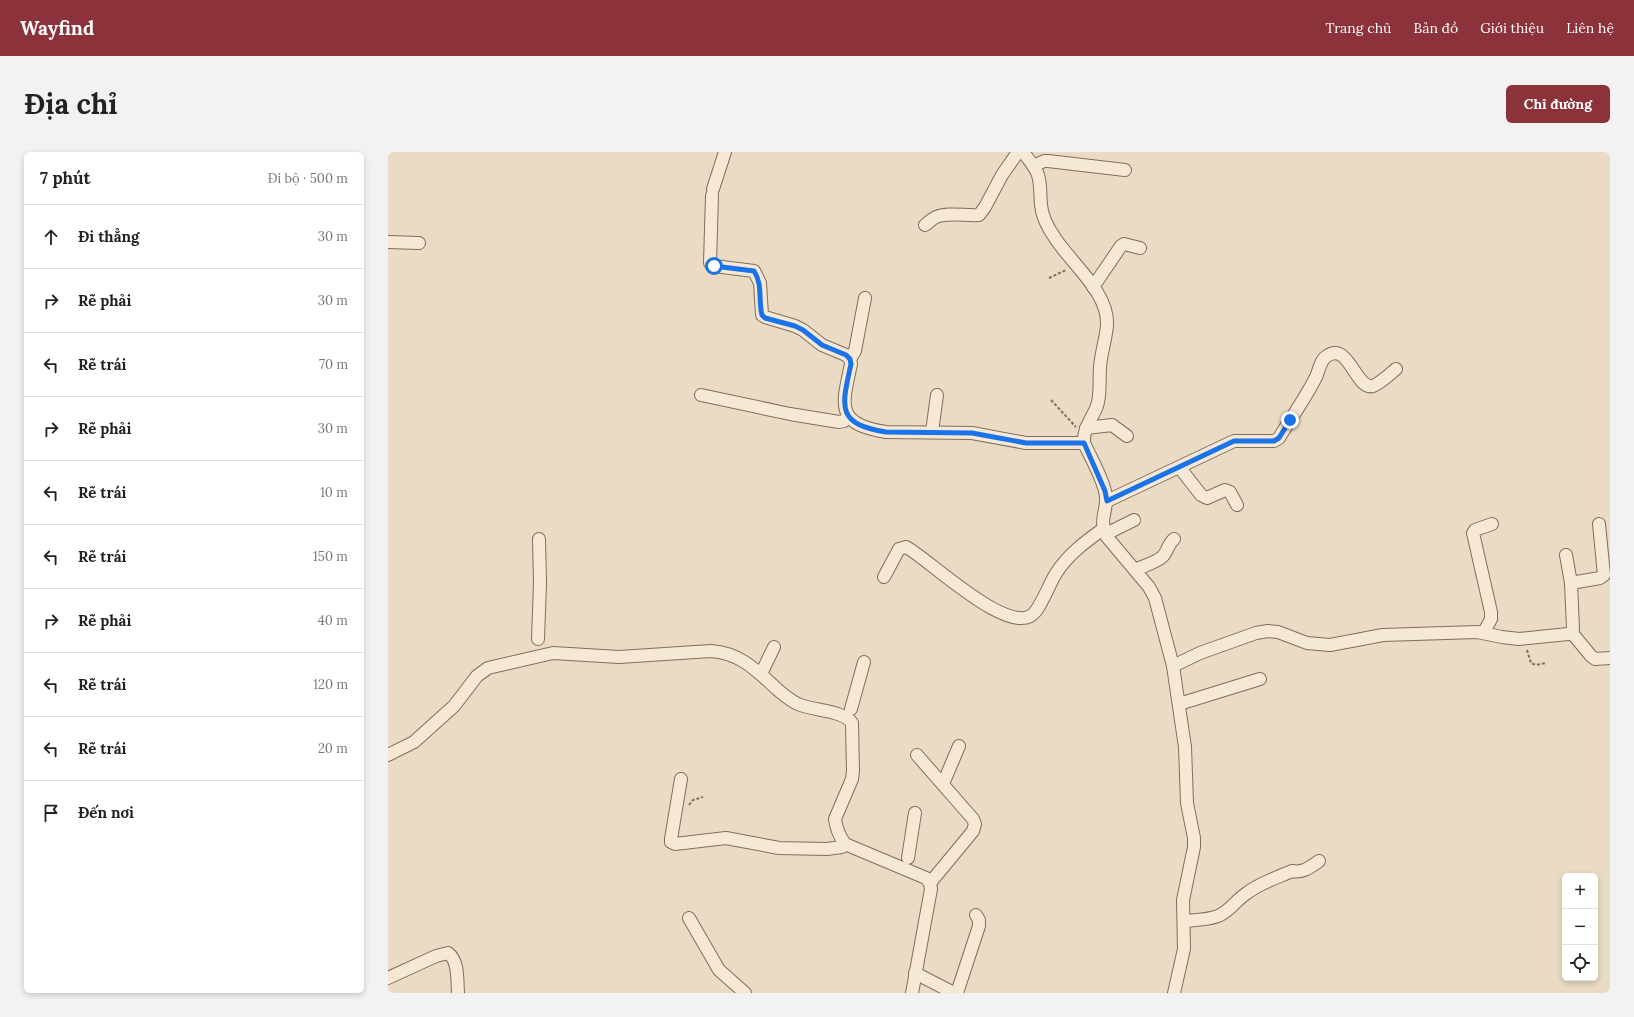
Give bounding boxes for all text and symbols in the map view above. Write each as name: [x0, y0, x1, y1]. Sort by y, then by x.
text: Wayfind: [20, 16, 94, 40]
text: Trang chủ: [1325, 19, 1391, 37]
text: Bản đồ: [1413, 19, 1458, 37]
text: Giới thiệu: [1480, 19, 1544, 37]
text: Liên hệ: [1566, 19, 1614, 37]
button: Chỉ đường: [1506, 85, 1610, 123]
text: Địa chỉ: [24, 86, 117, 122]
text: 7 phút: [40, 167, 91, 189]
text: Đi bộ · 500 m: [268, 170, 348, 187]
icon: ahead: [40, 226, 62, 248]
text: Đi thẳng: [78, 227, 139, 246]
text: 30 m: [318, 228, 348, 245]
route start: [705, 257, 723, 275]
icon: right: [40, 290, 62, 312]
text: Rẽ phải: [78, 291, 131, 310]
text: 30 m: [318, 292, 348, 309]
icon: left: [40, 354, 62, 376]
text: Rẽ trái: [78, 355, 126, 374]
text: 70 m: [319, 356, 348, 373]
route end: [1281, 411, 1299, 429]
icon: right: [40, 418, 62, 440]
text: Rẽ phải: [78, 419, 131, 438]
text: 30 m: [318, 420, 348, 437]
icon: left: [40, 482, 62, 504]
text: Rẽ trái: [78, 483, 126, 502]
text: 10 m: [320, 484, 348, 501]
icon: left: [40, 546, 62, 568]
text: Rẽ trái: [78, 547, 126, 566]
text: 150 m: [313, 548, 348, 565]
icon: right: [40, 610, 62, 632]
text: Rẽ phải: [78, 611, 131, 630]
text: 40 m: [318, 612, 348, 629]
icon: left: [40, 674, 62, 696]
text: Rẽ trái: [78, 675, 126, 694]
text: 120 m: [313, 676, 348, 693]
icon: left: [40, 738, 62, 760]
text: Rẽ trái: [78, 739, 126, 758]
text: 20 m: [318, 740, 348, 757]
icon: arrive: [40, 802, 62, 824]
text: Đến nơi: [78, 803, 134, 822]
map controls: [1562, 873, 1598, 981]
button: +: [1562, 873, 1598, 909]
button: −: [1562, 909, 1598, 945]
button: locate: [1562, 945, 1598, 981]

